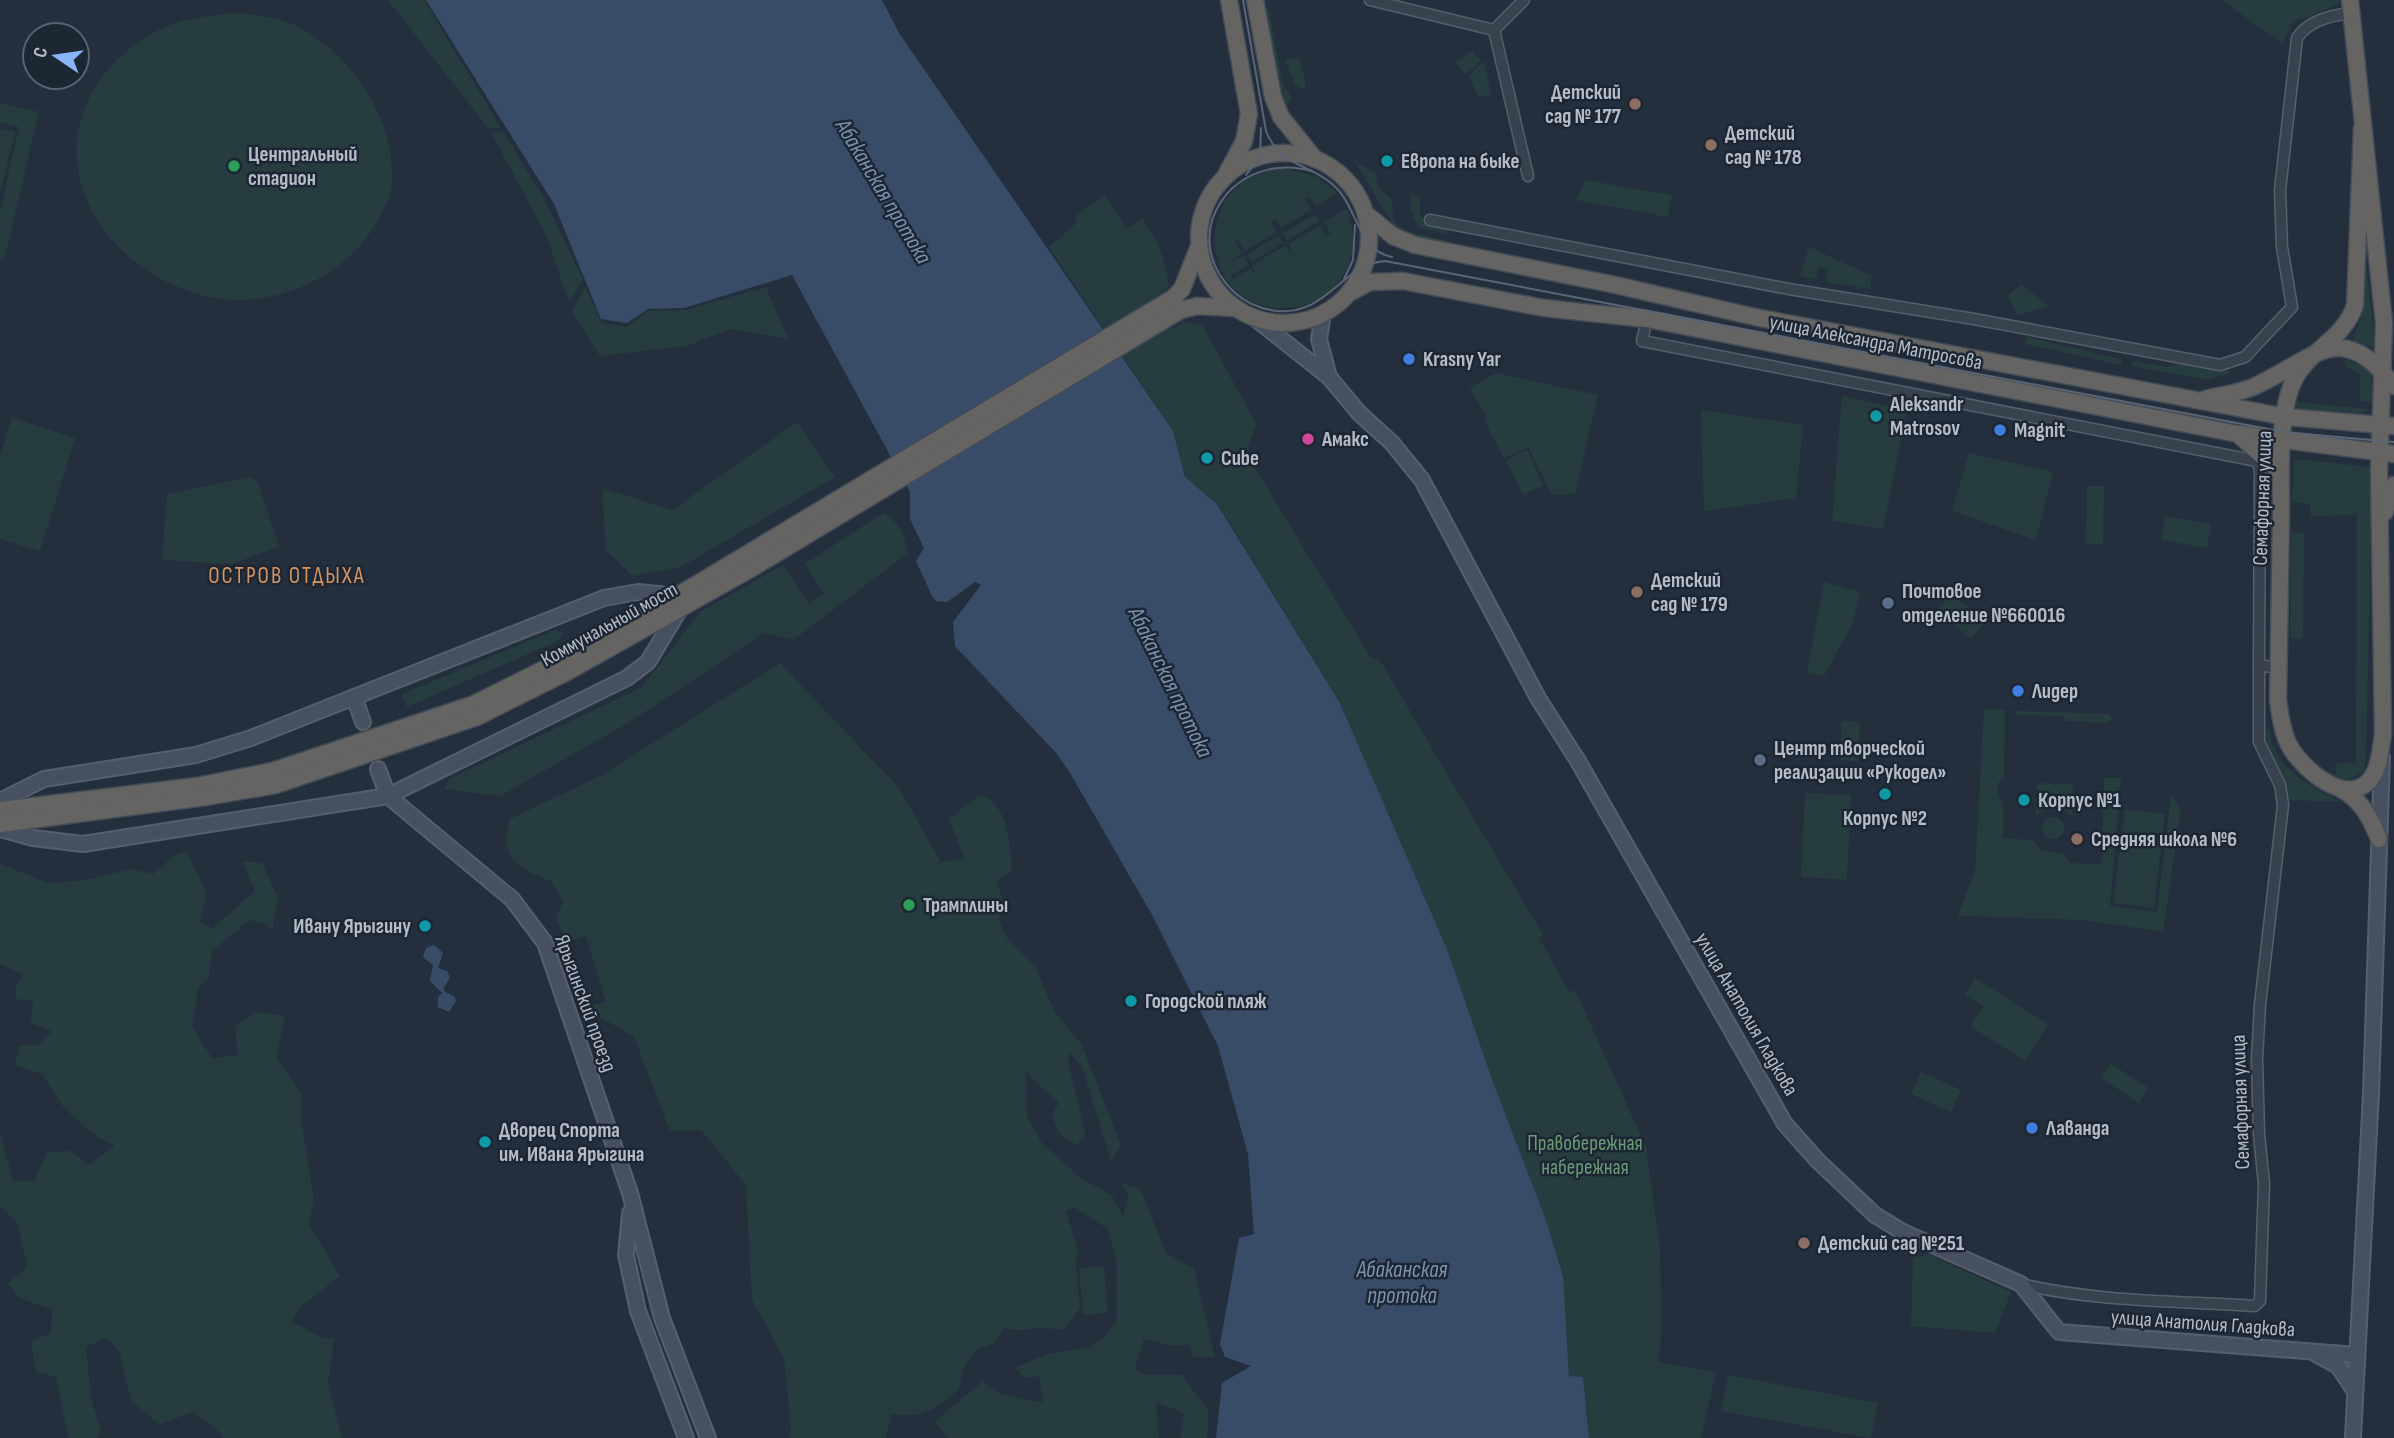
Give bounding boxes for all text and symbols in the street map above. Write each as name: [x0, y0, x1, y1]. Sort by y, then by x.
north arrow: [21, 21, 91, 91]
text: С: [29, 45, 53, 60]
place label: Детский сад № 177: [1545, 80, 1622, 129]
marker: Детский сад № 177: [1627, 96, 1643, 112]
water label: Абаканская протока: [828, 113, 938, 270]
place label: Детский сад № 178: [1725, 121, 1802, 170]
marker: Детский сад № 178: [1703, 137, 1719, 153]
place label: Центральный стадион: [248, 142, 357, 191]
place label: Европа на быке: [1401, 149, 1519, 174]
marker: Европа на быке: [1379, 153, 1395, 169]
marker: Центральный стадион: [226, 158, 242, 174]
street label: улица Александра Матросова: [1767, 310, 1984, 375]
place label: Krasny Yar: [1423, 347, 1502, 372]
marker: Krasny Yar: [1401, 351, 1417, 367]
place label: Aleksandr Matrosov: [1889, 392, 1964, 441]
marker: Aleksandr Matrosov: [1868, 408, 1884, 424]
place label: Magnit: [2014, 418, 2065, 443]
marker: Magnit: [1992, 422, 2008, 438]
place label: Амакс: [1321, 427, 1369, 452]
street label: Семафорная улица: [2248, 430, 2277, 566]
marker: Амакс: [1300, 431, 1316, 447]
place label: Cube: [1221, 446, 1259, 471]
marker: Cube: [1199, 450, 1215, 466]
district label: ОСТРОВ ОТДЫХА: [208, 562, 366, 590]
place label: Детский сад № 179: [1651, 568, 1728, 617]
street label: Коммунальный мост: [536, 577, 682, 672]
place label: Почтовое отделение №660016: [1902, 579, 2065, 628]
marker: Детский сад № 179: [1629, 584, 1645, 600]
marker: Почтовое отделение №660016: [1880, 595, 1896, 611]
water label: Абаканская протока: [1121, 602, 1219, 763]
place label: Лидер: [2031, 679, 2078, 704]
marker: Лидер: [2010, 683, 2026, 699]
place label: Центр творческой реализации «Рукодел»: [1774, 736, 1947, 785]
marker: Центр творческой реализации «Рукодел»: [1752, 752, 1768, 768]
marker: Корпус №2: [1877, 786, 1893, 802]
place label: Корпус №1: [2038, 788, 2121, 813]
marker: Корпус №1: [2016, 792, 2032, 808]
place label: Корпус №2: [1843, 806, 1927, 831]
place label: Средняя школа №6: [2091, 827, 2237, 852]
marker: Средняя школа №6: [2069, 831, 2085, 847]
place label: Трамплины: [923, 893, 1008, 918]
marker: Трамплины: [901, 897, 917, 913]
place label: Ивану Ярыгину: [293, 914, 411, 939]
marker: Ивану Ярыгину: [417, 918, 433, 934]
street label: улица Анатолия Гладкова: [1690, 928, 1803, 1100]
street label: Ярыгинский проезд: [549, 931, 622, 1075]
place label: Городской пляж: [1145, 989, 1267, 1014]
marker: Городской пляж: [1123, 993, 1139, 1009]
street label: Семафорная улица: [2226, 1034, 2255, 1170]
place label: Лаванда: [2045, 1116, 2109, 1141]
place label: Дворец Спорта им. Ивана Ярыгина: [499, 1118, 644, 1167]
marker: Лаванда: [2024, 1120, 2040, 1136]
park label: Правобережная набережная: [1527, 1131, 1643, 1180]
marker: Дворец Спорта им. Ивана Ярыгина: [477, 1134, 493, 1150]
place label: Детский сад №251: [1818, 1231, 1964, 1256]
marker: Детский сад №251: [1796, 1235, 1812, 1251]
water label: Абаканская протока: [1356, 1256, 1447, 1310]
street label: улица Анатолия Гладкова: [2110, 1305, 2296, 1342]

